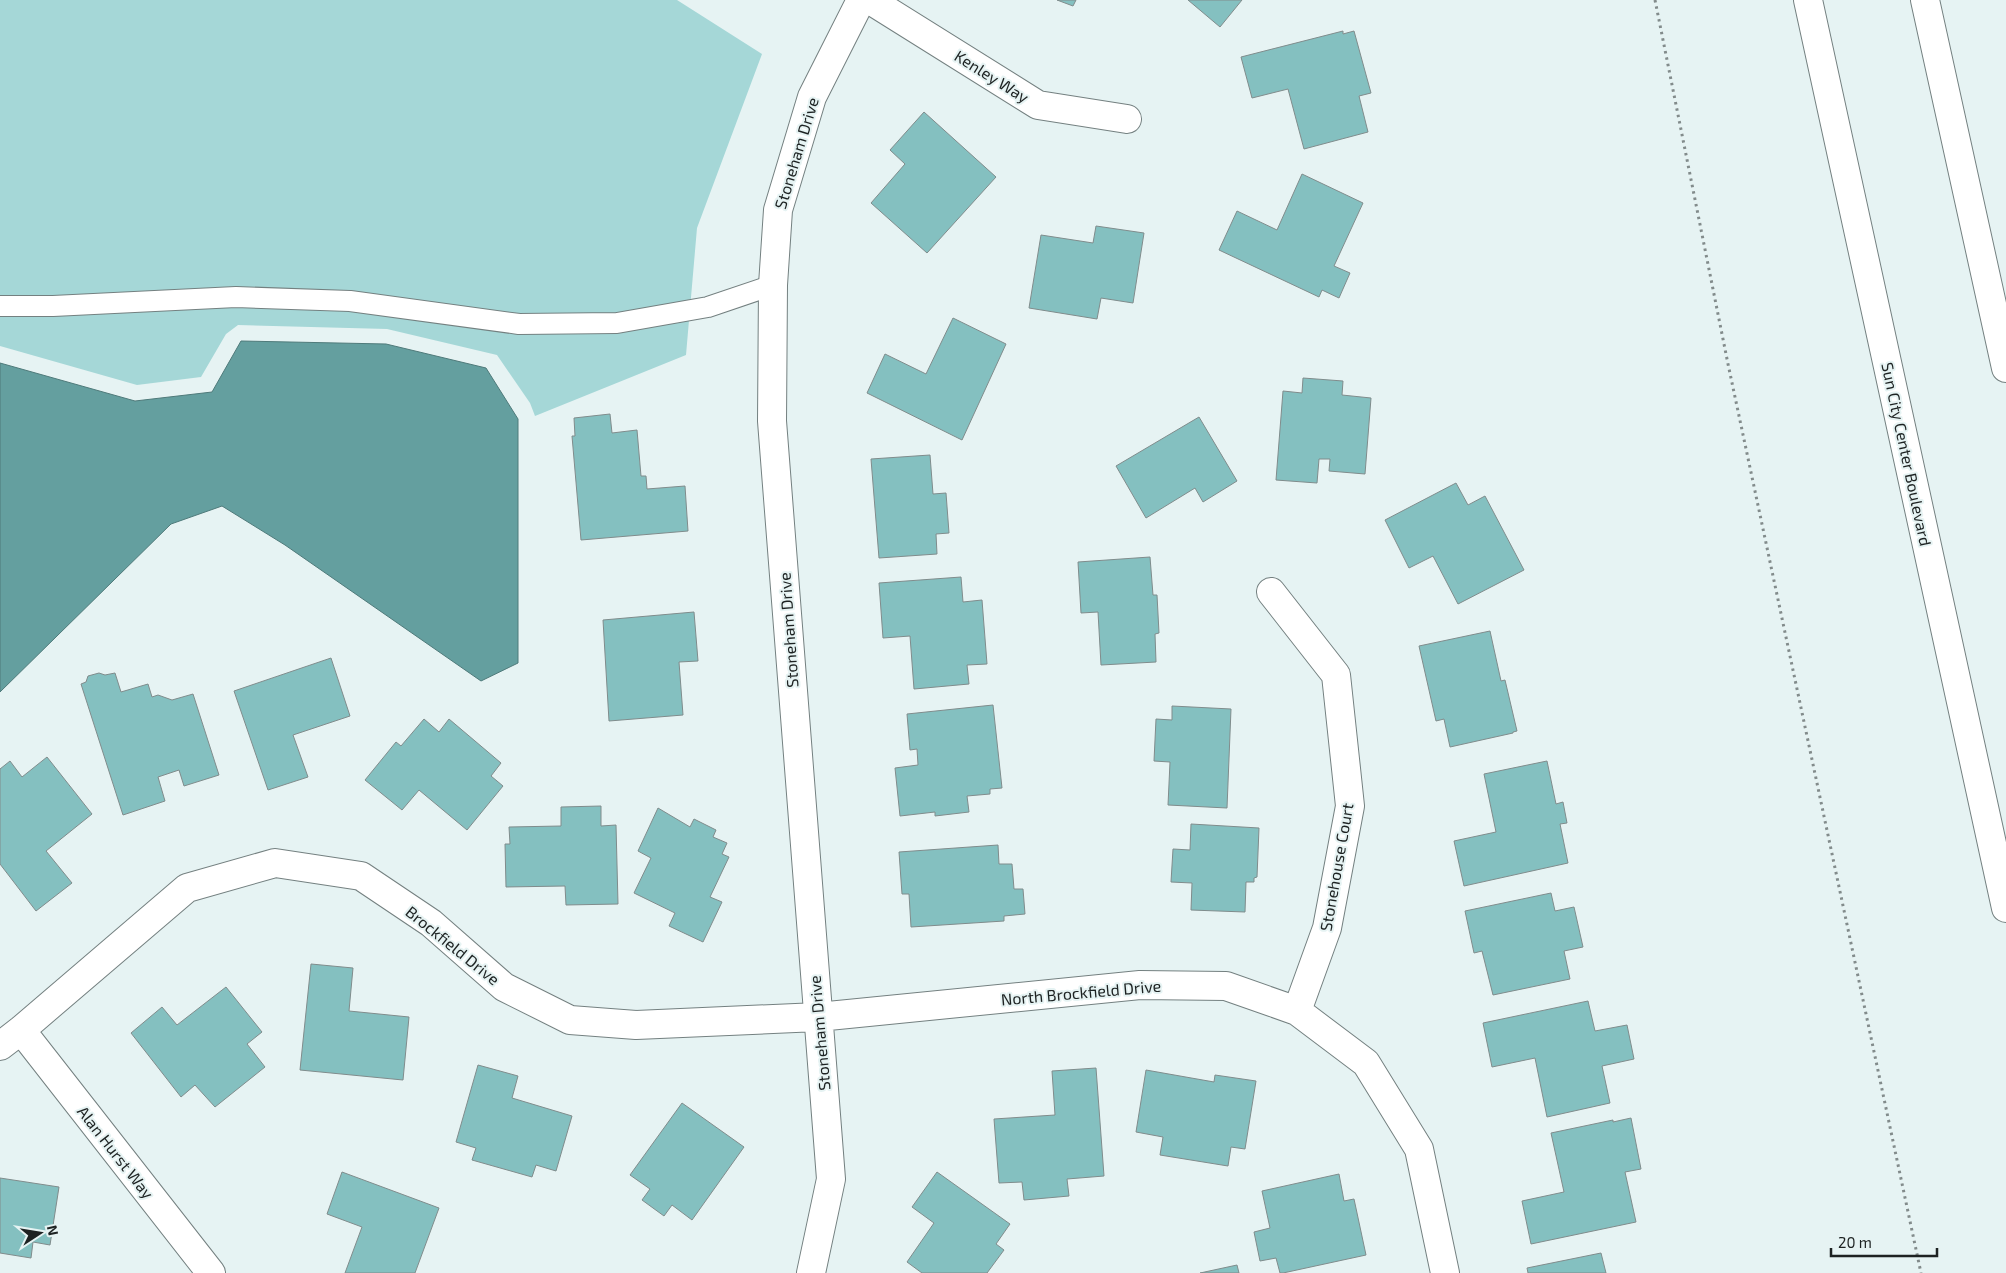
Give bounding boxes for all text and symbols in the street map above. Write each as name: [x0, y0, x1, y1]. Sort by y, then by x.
street label: Kenley Way: [951, 46, 1033, 107]
street label: Stoneham Drive: [770, 95, 822, 211]
street label: Sun City Center Boulevard: [1878, 360, 1936, 548]
street label: Stoneham Drive: [774, 572, 802, 688]
street label: Stonehouse Court: [1315, 802, 1357, 932]
street label: Brockfield Drive: [402, 901, 504, 989]
street label: Stoneham Drive: [804, 975, 834, 1091]
street label: North Brockfield Drive: [1000, 976, 1162, 1008]
street label: Alan Hurst Way: [74, 1102, 158, 1203]
north arrow: [15, 1208, 65, 1258]
text: N: [44, 1223, 63, 1237]
scale bar: [1831, 1226, 1937, 1258]
text: 20 m: [1838, 1233, 1872, 1251]

